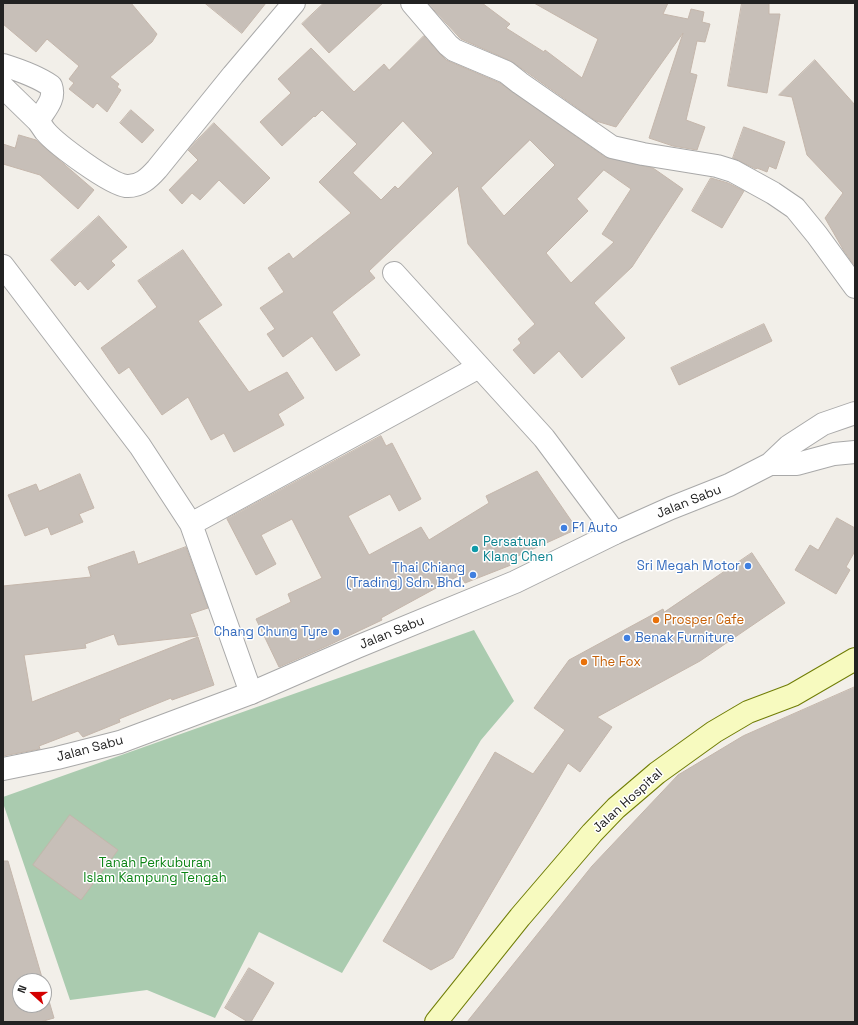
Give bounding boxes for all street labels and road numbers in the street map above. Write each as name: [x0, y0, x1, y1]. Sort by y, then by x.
street label: Jalan Sabu: [654, 482, 724, 522]
street label: Jalan Sabu: [357, 613, 427, 653]
street label: Jalan Sabu: [55, 733, 125, 765]
street label: Jalan Hospital: [590, 766, 666, 836]

